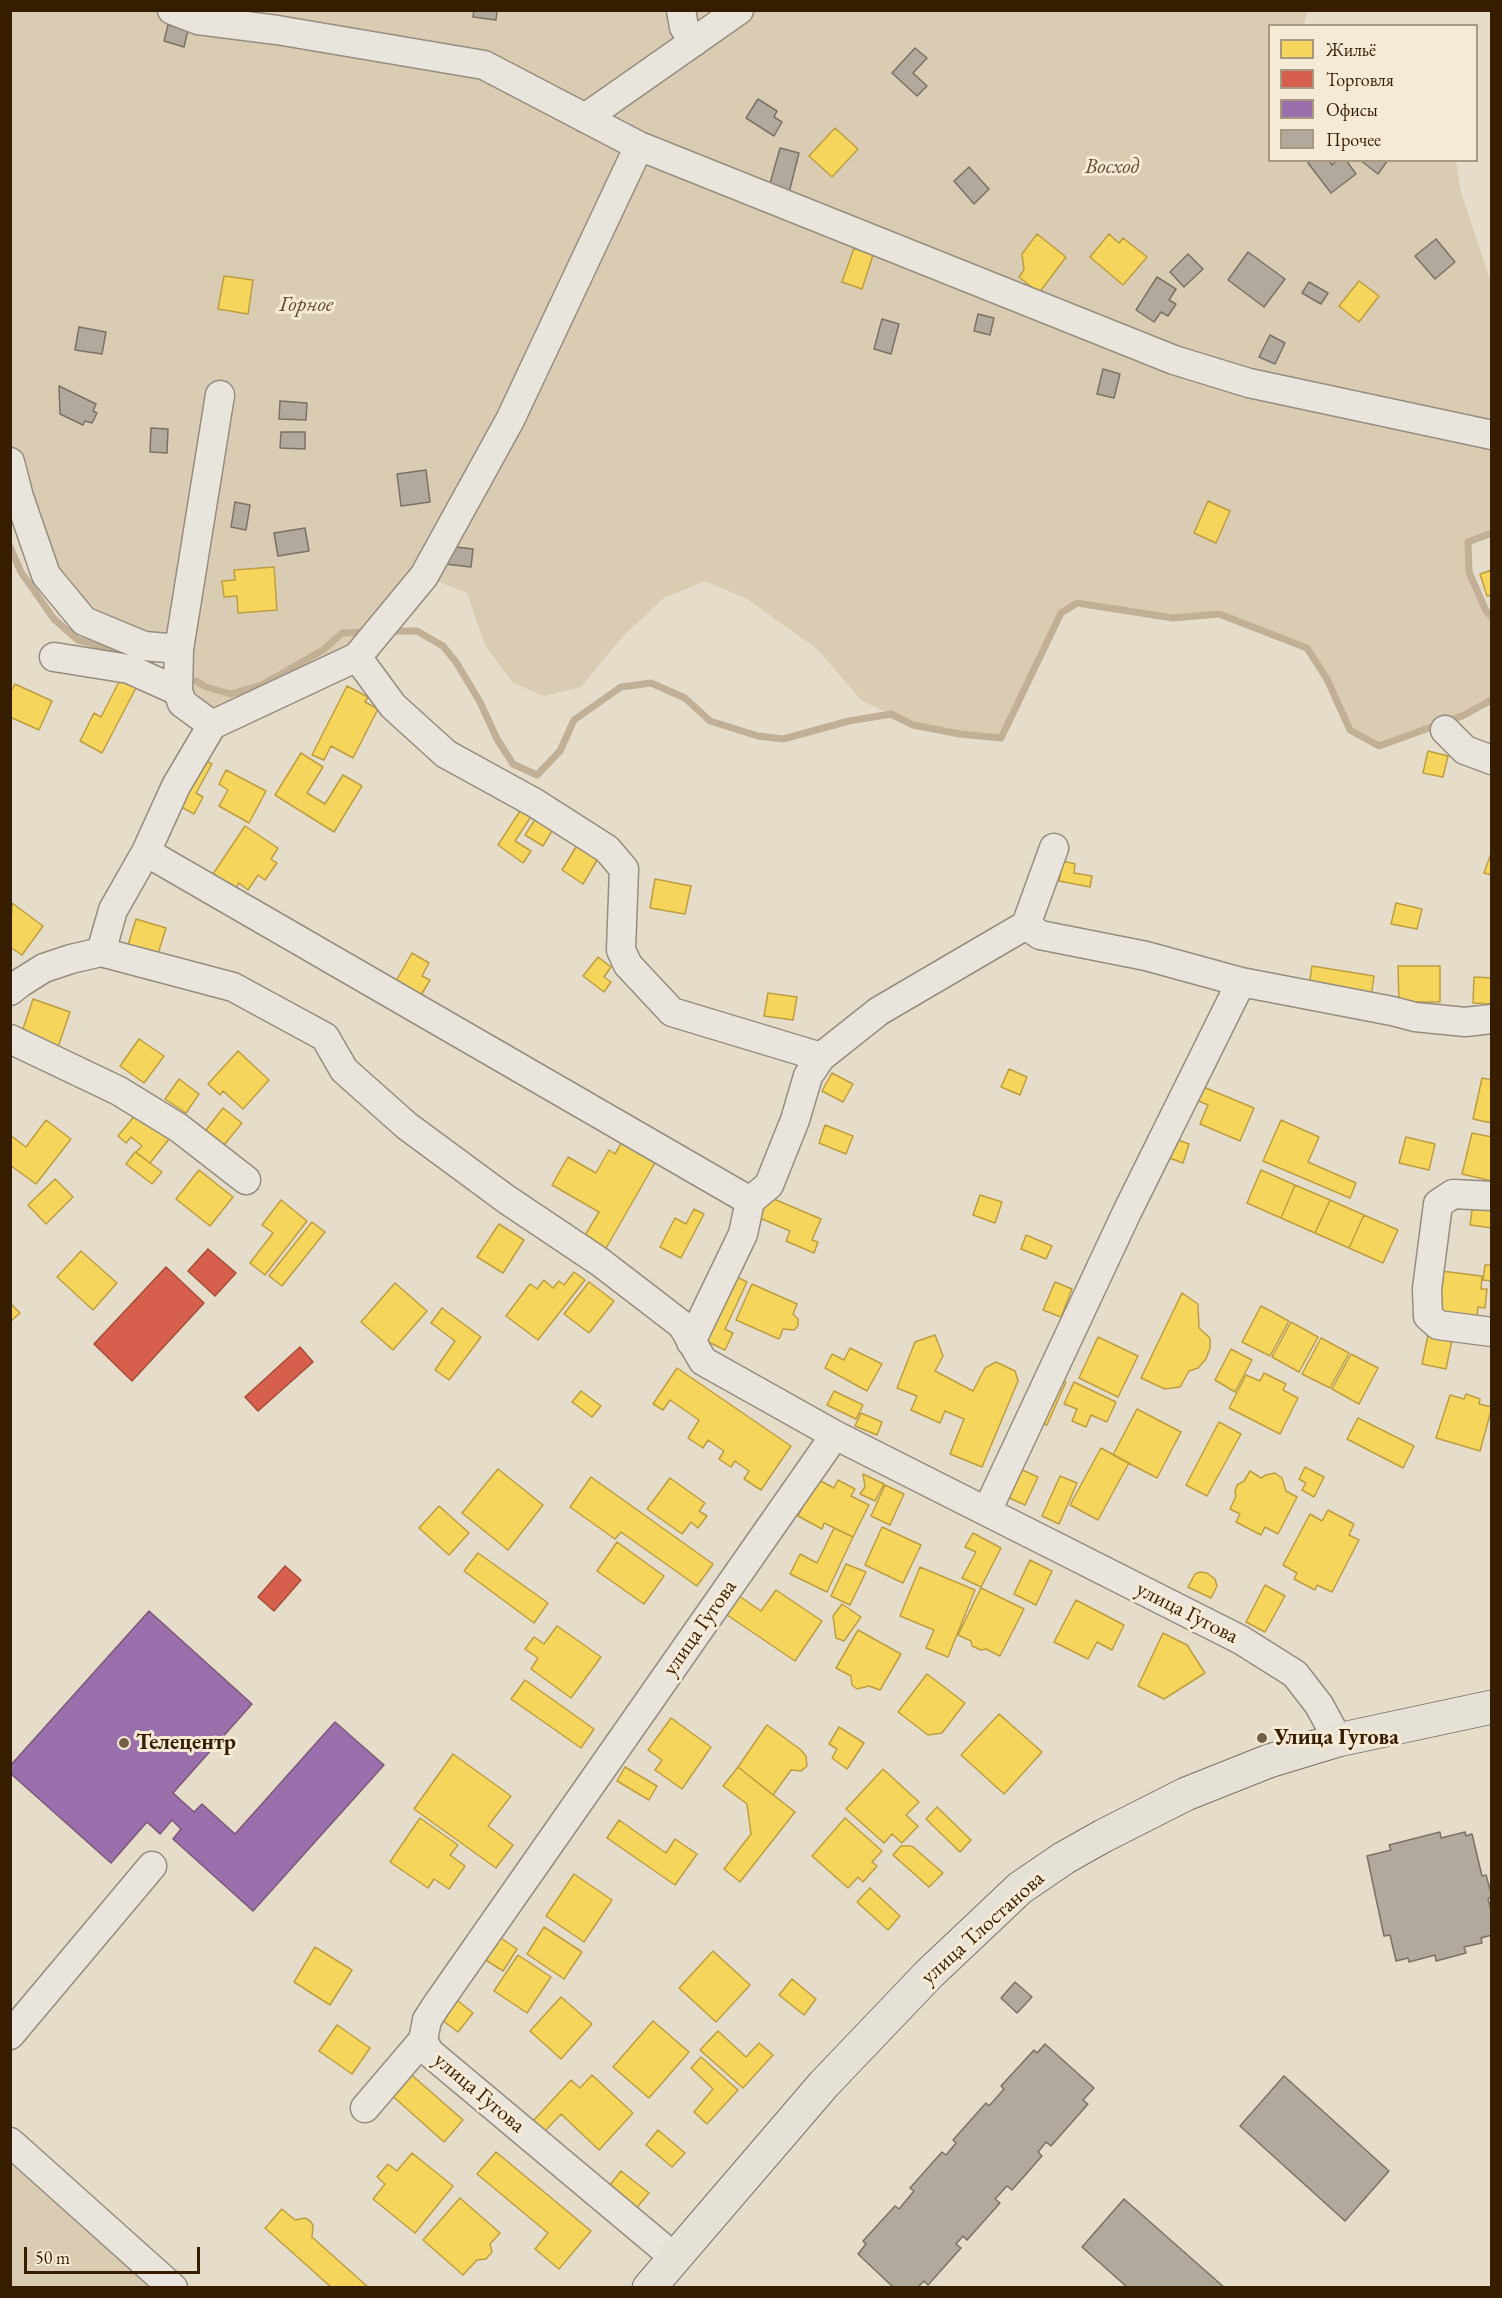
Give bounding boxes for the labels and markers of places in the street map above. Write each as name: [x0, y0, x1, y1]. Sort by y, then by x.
place label: Улица Гугова: [1274, 1725, 1399, 1751]
place label: Телецентр: [136, 1730, 236, 1756]
marker: Улица Гугова: [1255, 1731, 1269, 1745]
marker: Телецентр: [117, 1736, 131, 1750]

